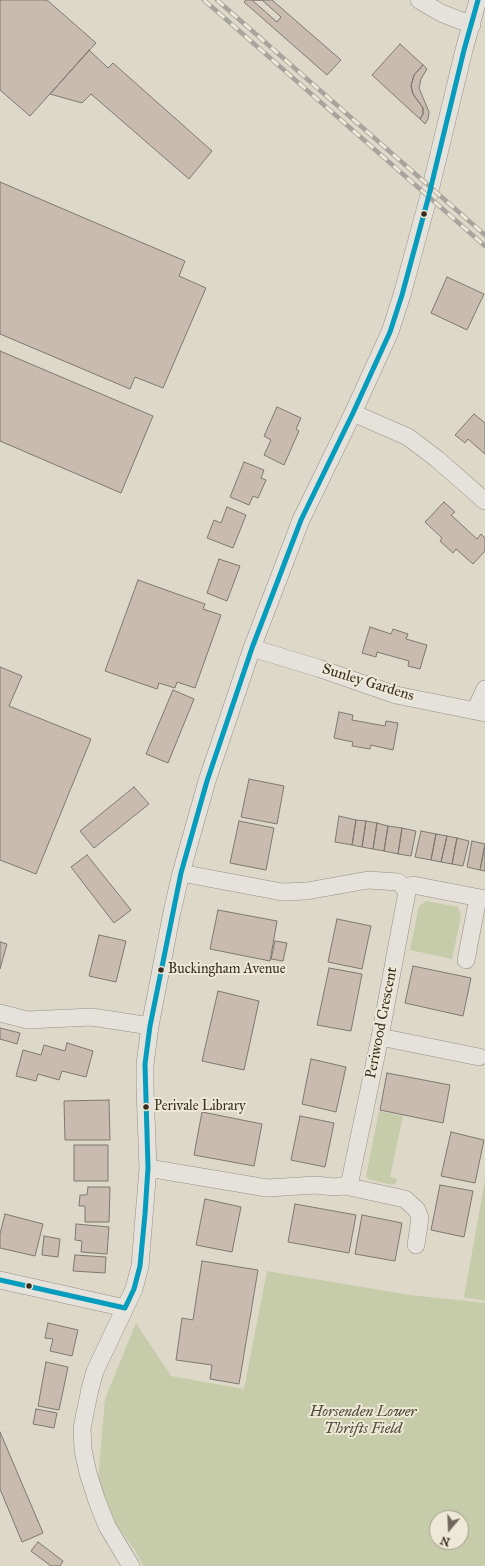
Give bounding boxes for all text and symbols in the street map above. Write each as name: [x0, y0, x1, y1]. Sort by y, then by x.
unlabelled marker: [419, 209, 429, 219]
street label: Sunley Gardens: [320, 660, 416, 706]
place label: Buckingham Avenue: [168, 962, 286, 978]
marker: Buckingham Avenue: [156, 965, 166, 975]
street label: Periwood Crescent: [362, 966, 402, 1080]
place label: Perivale Library: [154, 1099, 245, 1115]
marker: Perivale Library: [141, 1102, 151, 1112]
unlabelled marker: [24, 1281, 34, 1291]
park label: Horsenden Lower Thrifts Field: [309, 1403, 417, 1438]
north arrow: [429, 1510, 469, 1550]
text: N: [439, 1533, 452, 1549]

